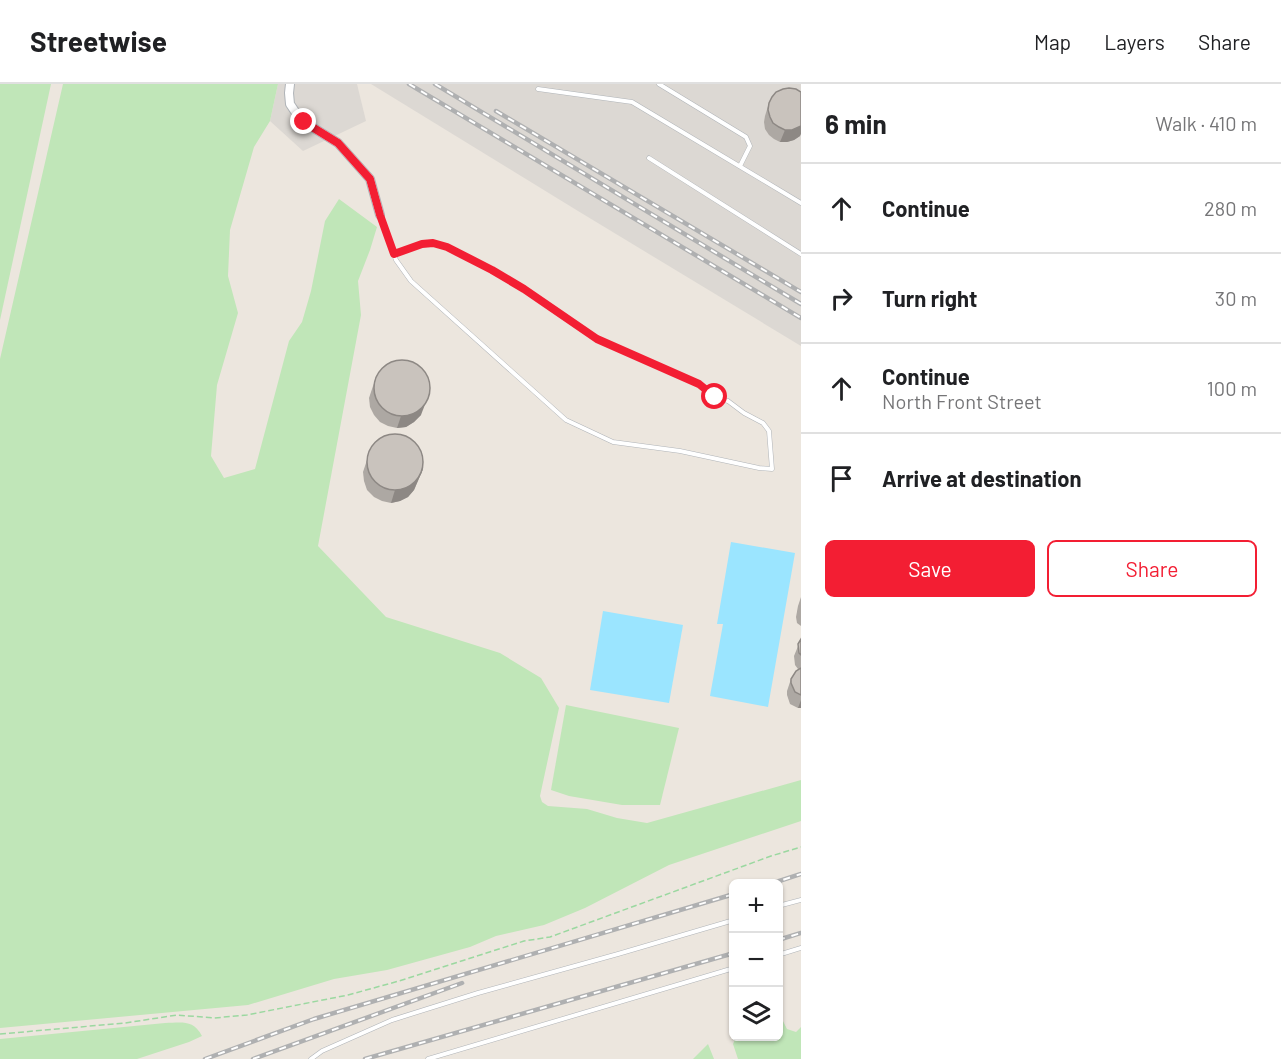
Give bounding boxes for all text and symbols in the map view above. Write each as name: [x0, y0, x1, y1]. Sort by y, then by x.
text: Streetwise: [30, 24, 167, 58]
text: Map: [1034, 29, 1071, 54]
text: Layers: [1104, 29, 1165, 54]
text: Share: [1198, 29, 1251, 54]
route end: [290, 108, 316, 134]
text: 6 min: [825, 108, 887, 139]
text: Walk · 410 m: [1155, 111, 1257, 135]
icon: ahead: [825, 192, 858, 225]
text: Continue: [882, 195, 970, 221]
text: 280 m: [1204, 196, 1257, 220]
icon: right: [825, 282, 858, 315]
text: Turn right: [882, 285, 977, 311]
text: 30 m: [1215, 286, 1257, 310]
text: Continue: [882, 363, 970, 389]
icon: ahead: [825, 372, 858, 405]
text: 100 m: [1207, 376, 1257, 400]
route start: [701, 383, 727, 409]
text: North Front Street: [882, 389, 1042, 413]
icon: arrive: [825, 462, 858, 495]
text: Arrive at destination: [882, 465, 1081, 491]
button: Save: [825, 540, 1035, 597]
button: Share: [1047, 540, 1257, 597]
map controls: [729, 879, 783, 1041]
button: +: [729, 879, 783, 933]
button: −: [729, 933, 783, 987]
button: layers: [729, 987, 783, 1041]

